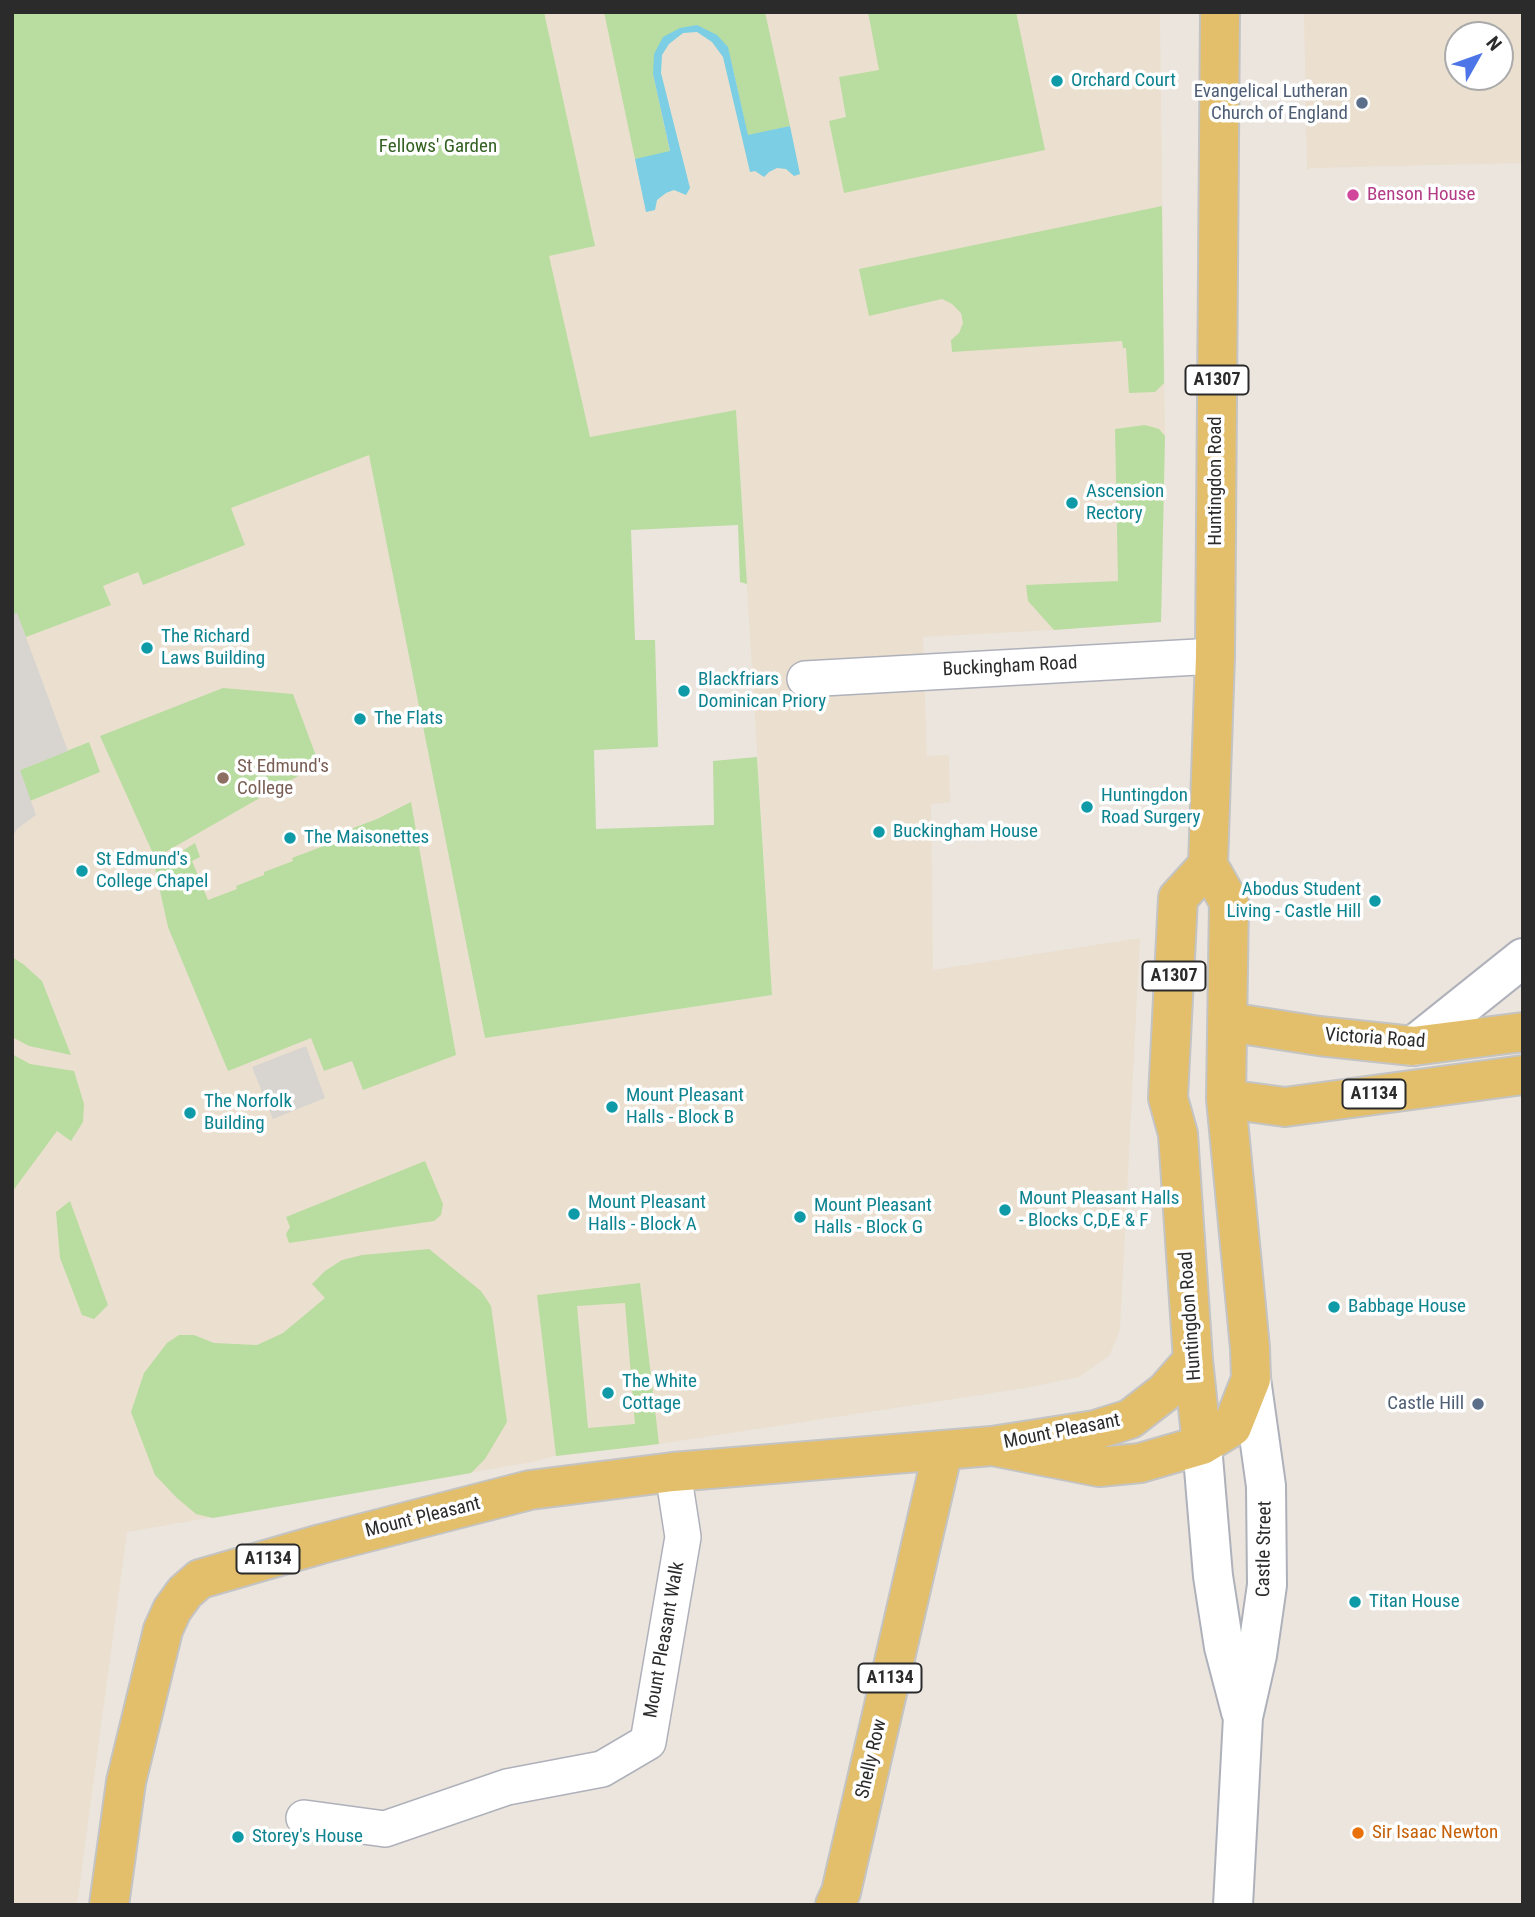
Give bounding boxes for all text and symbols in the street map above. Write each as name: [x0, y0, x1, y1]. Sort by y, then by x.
north arrow: [1444, 21, 1514, 91]
text: N: [1481, 32, 1506, 55]
place label: Orchard Court: [1071, 70, 1176, 92]
marker: Orchard Court: [1049, 73, 1065, 89]
place label: Evangelical Lutheran Church of England: [1194, 81, 1348, 125]
marker: Evangelical Lutheran Church of England: [1354, 95, 1370, 111]
park label: Fellows' Garden: [379, 136, 497, 158]
place label: Benson House: [1367, 184, 1475, 206]
marker: Benson House: [1345, 187, 1361, 203]
road number: A1307: [1186, 366, 1248, 394]
street label: Huntingdon Road: [1205, 416, 1227, 546]
place label: Ascension Rectory: [1086, 481, 1164, 525]
marker: Ascension Rectory: [1064, 495, 1080, 511]
place label: The Richard Laws Building: [161, 626, 265, 670]
marker: The Richard Laws Building: [139, 640, 155, 656]
street label: Buckingham Road: [942, 652, 1078, 682]
place label: Blackfriars Dominican Priory: [698, 669, 826, 713]
marker: Blackfriars Dominican Priory: [676, 683, 692, 699]
place label: The Flats: [374, 708, 443, 730]
marker: The Flats: [352, 711, 368, 727]
place label: St Edmund's College: [237, 756, 329, 800]
marker: St Edmund's College: [215, 770, 231, 786]
place label: Huntingdon Road Surgery: [1101, 785, 1200, 829]
marker: Huntingdon Road Surgery: [1079, 799, 1095, 815]
place label: Buckingham House: [893, 821, 1038, 843]
marker: Buckingham House: [871, 824, 887, 840]
place label: The Maisonettes: [304, 827, 429, 849]
marker: The Maisonettes: [282, 830, 298, 846]
place label: St Edmund's College Chapel: [96, 849, 208, 893]
marker: St Edmund's College Chapel: [74, 863, 90, 879]
place label: Abodus Student Living - Castle Hill: [1226, 879, 1361, 923]
marker: Abodus Student Living - Castle Hill: [1367, 893, 1383, 909]
road number: A1307: [1142, 961, 1206, 990]
street label: Victoria Road: [1324, 1024, 1426, 1054]
road number: A1134: [1342, 1079, 1406, 1108]
place label: Mount Pleasant Halls - Block B: [626, 1085, 744, 1129]
place label: The Norfolk Building: [204, 1091, 292, 1135]
marker: Mount Pleasant Halls - Block B: [604, 1099, 620, 1115]
marker: The Norfolk Building: [182, 1105, 198, 1121]
place label: Mount Pleasant Halls - Blocks C,D,E & F: [1019, 1188, 1179, 1232]
place label: Mount Pleasant Halls - Block A: [588, 1192, 706, 1236]
place label: Mount Pleasant Halls - Block G: [814, 1195, 932, 1239]
marker: Mount Pleasant Halls - Blocks C,D,E & F: [997, 1202, 1013, 1218]
marker: Mount Pleasant Halls - Block A: [566, 1206, 582, 1222]
marker: Mount Pleasant Halls - Block G: [792, 1209, 808, 1225]
street label: Huntingdon Road: [1175, 1251, 1207, 1381]
place label: Babbage House: [1348, 1296, 1466, 1318]
marker: Babbage House: [1326, 1299, 1342, 1315]
place label: The White Cottage: [622, 1371, 697, 1415]
marker: The White Cottage: [600, 1385, 616, 1401]
place label: Castle Hill: [1387, 1393, 1464, 1415]
marker: Castle Hill: [1470, 1396, 1486, 1412]
street label: Mount Pleasant: [1002, 1410, 1122, 1454]
street label: Mount Pleasant: [363, 1493, 483, 1543]
street label: Castle Street: [1253, 1501, 1277, 1597]
road number: A1134: [236, 1544, 300, 1574]
street label: Mount Pleasant Walk: [640, 1560, 690, 1720]
place label: Titan House: [1369, 1591, 1460, 1613]
marker: Titan House: [1347, 1594, 1363, 1610]
road number: A1134: [858, 1664, 922, 1693]
street label: Shelly Row: [852, 1717, 892, 1801]
place label: Sir Isaac Newton: [1372, 1822, 1498, 1844]
marker: Sir Isaac Newton: [1350, 1825, 1366, 1841]
place label: Storey's House: [252, 1826, 363, 1848]
marker: Storey's House: [230, 1829, 246, 1845]

